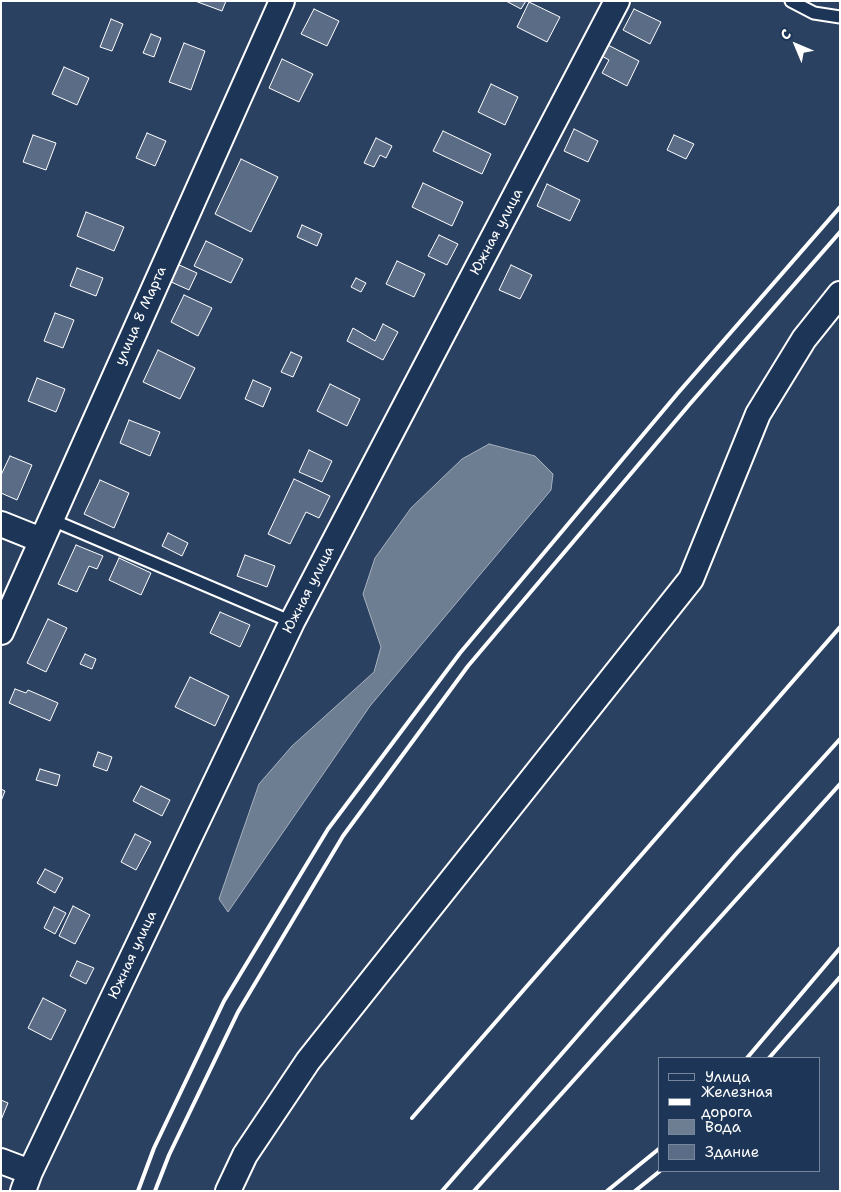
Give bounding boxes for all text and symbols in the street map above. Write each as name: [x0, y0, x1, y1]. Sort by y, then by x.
north arrow: [771, 20, 821, 70]
text: С: [776, 25, 795, 44]
street label: Южная улица: [467, 186, 527, 278]
street label: улица 8 Марта: [112, 264, 170, 368]
street label: Южная улица: [280, 544, 338, 636]
street label: Южная улица: [105, 908, 161, 1002]
legend: [658, 1057, 821, 1172]
text: Улица: [705, 1067, 750, 1087]
text: Железная дорога: [701, 1082, 773, 1122]
text: Вода: [705, 1117, 741, 1137]
text: Здание: [705, 1142, 759, 1162]

